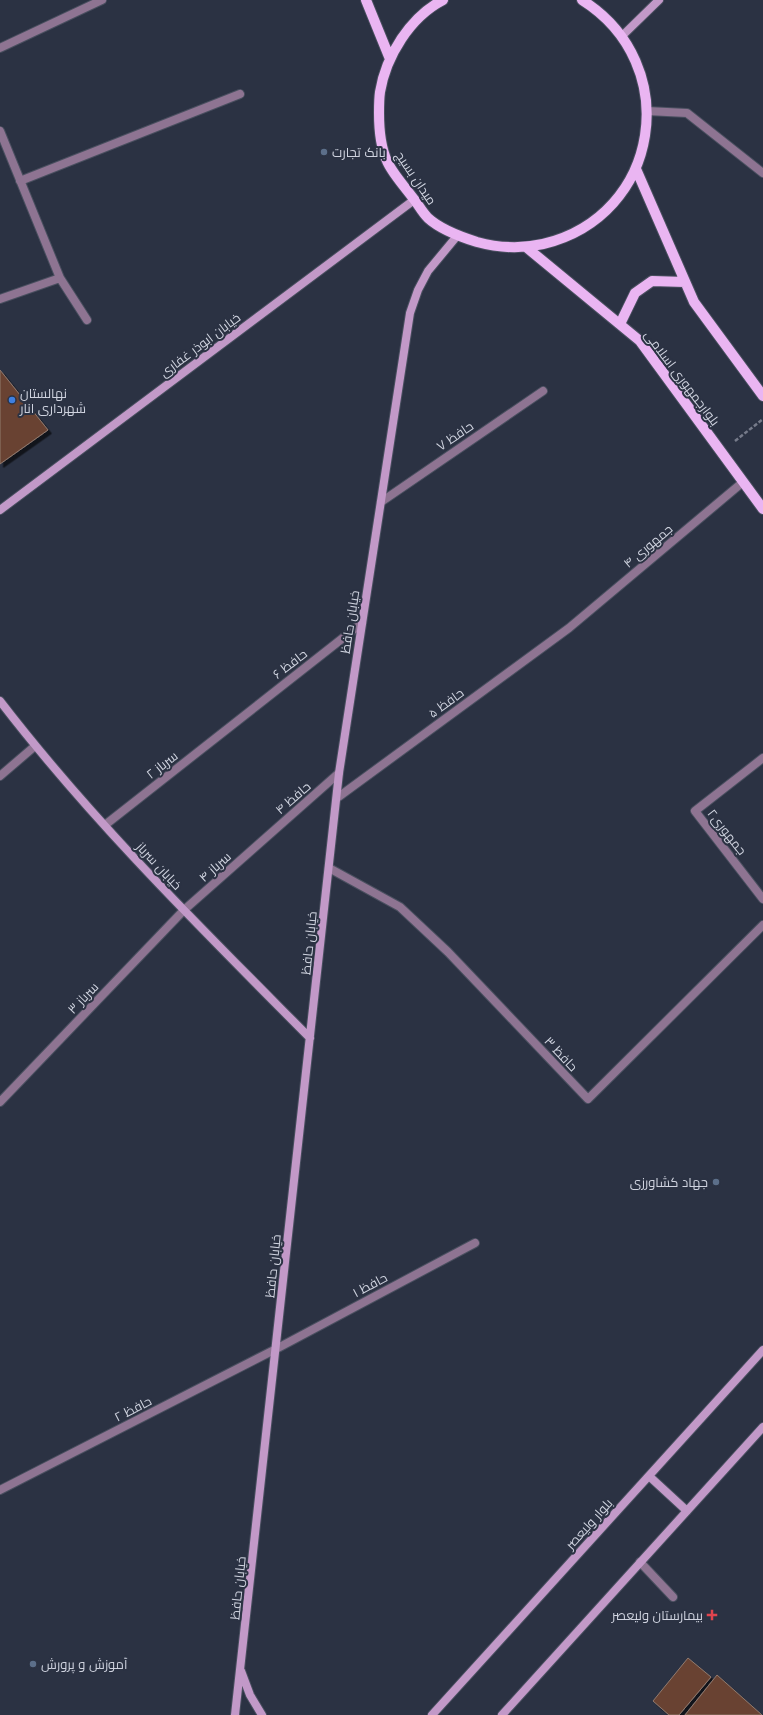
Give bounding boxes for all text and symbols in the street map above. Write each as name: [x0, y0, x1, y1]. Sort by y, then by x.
place label: بانک تجارت: [332, 145, 386, 160]
marker: بانک تجارت: [319, 147, 329, 157]
street label: میدان بسیج: [392, 148, 439, 208]
street label: خیابان ابوذر غفاری: [157, 310, 243, 380]
street label: بلوارجمهوری اسلامی: [641, 327, 723, 429]
place label: نهالستان شهرداری انار: [19, 386, 86, 416]
marker: نهالستان شهرداری انار: [7, 395, 17, 405]
street label: حافظ ۷: [434, 418, 476, 454]
street label: جمهوری ۴: [620, 521, 676, 571]
street label: خیابان حافظ: [338, 589, 362, 655]
street label: حافظ ۶: [270, 646, 310, 682]
street label: حافظ ۵: [425, 685, 467, 721]
street label: سرباز ۲: [143, 748, 181, 782]
street label: حافظ ۴: [272, 779, 314, 817]
street label: جمهوری۲: [704, 806, 750, 858]
street label: خیابان سرباز: [133, 838, 185, 893]
street label: سرباز ۴: [196, 849, 234, 885]
street label: خیابان حافظ: [298, 911, 320, 975]
street label: سرباز ۳: [65, 979, 101, 1017]
street label: حافظ ۳: [541, 1034, 581, 1074]
place label: جهاد کشاورزی: [630, 1175, 708, 1190]
marker: جهاد کشاورزی: [711, 1177, 721, 1187]
street label: خیابان حافظ: [262, 1234, 284, 1298]
street label: حافظ ۱: [350, 1270, 390, 1300]
street label: حافظ ۲: [112, 1393, 154, 1425]
street label: بلوار ولیعصر: [562, 1496, 616, 1553]
street label: خیابان حافظ: [227, 1556, 249, 1620]
place label: بیمارستان ولیعصر: [611, 1608, 703, 1623]
marker: بیمارستان ولیعصر: [706, 1609, 718, 1621]
place label: آموزش و پرورش: [41, 1657, 128, 1674]
marker: آموزش و پرورش: [28, 1659, 38, 1669]

